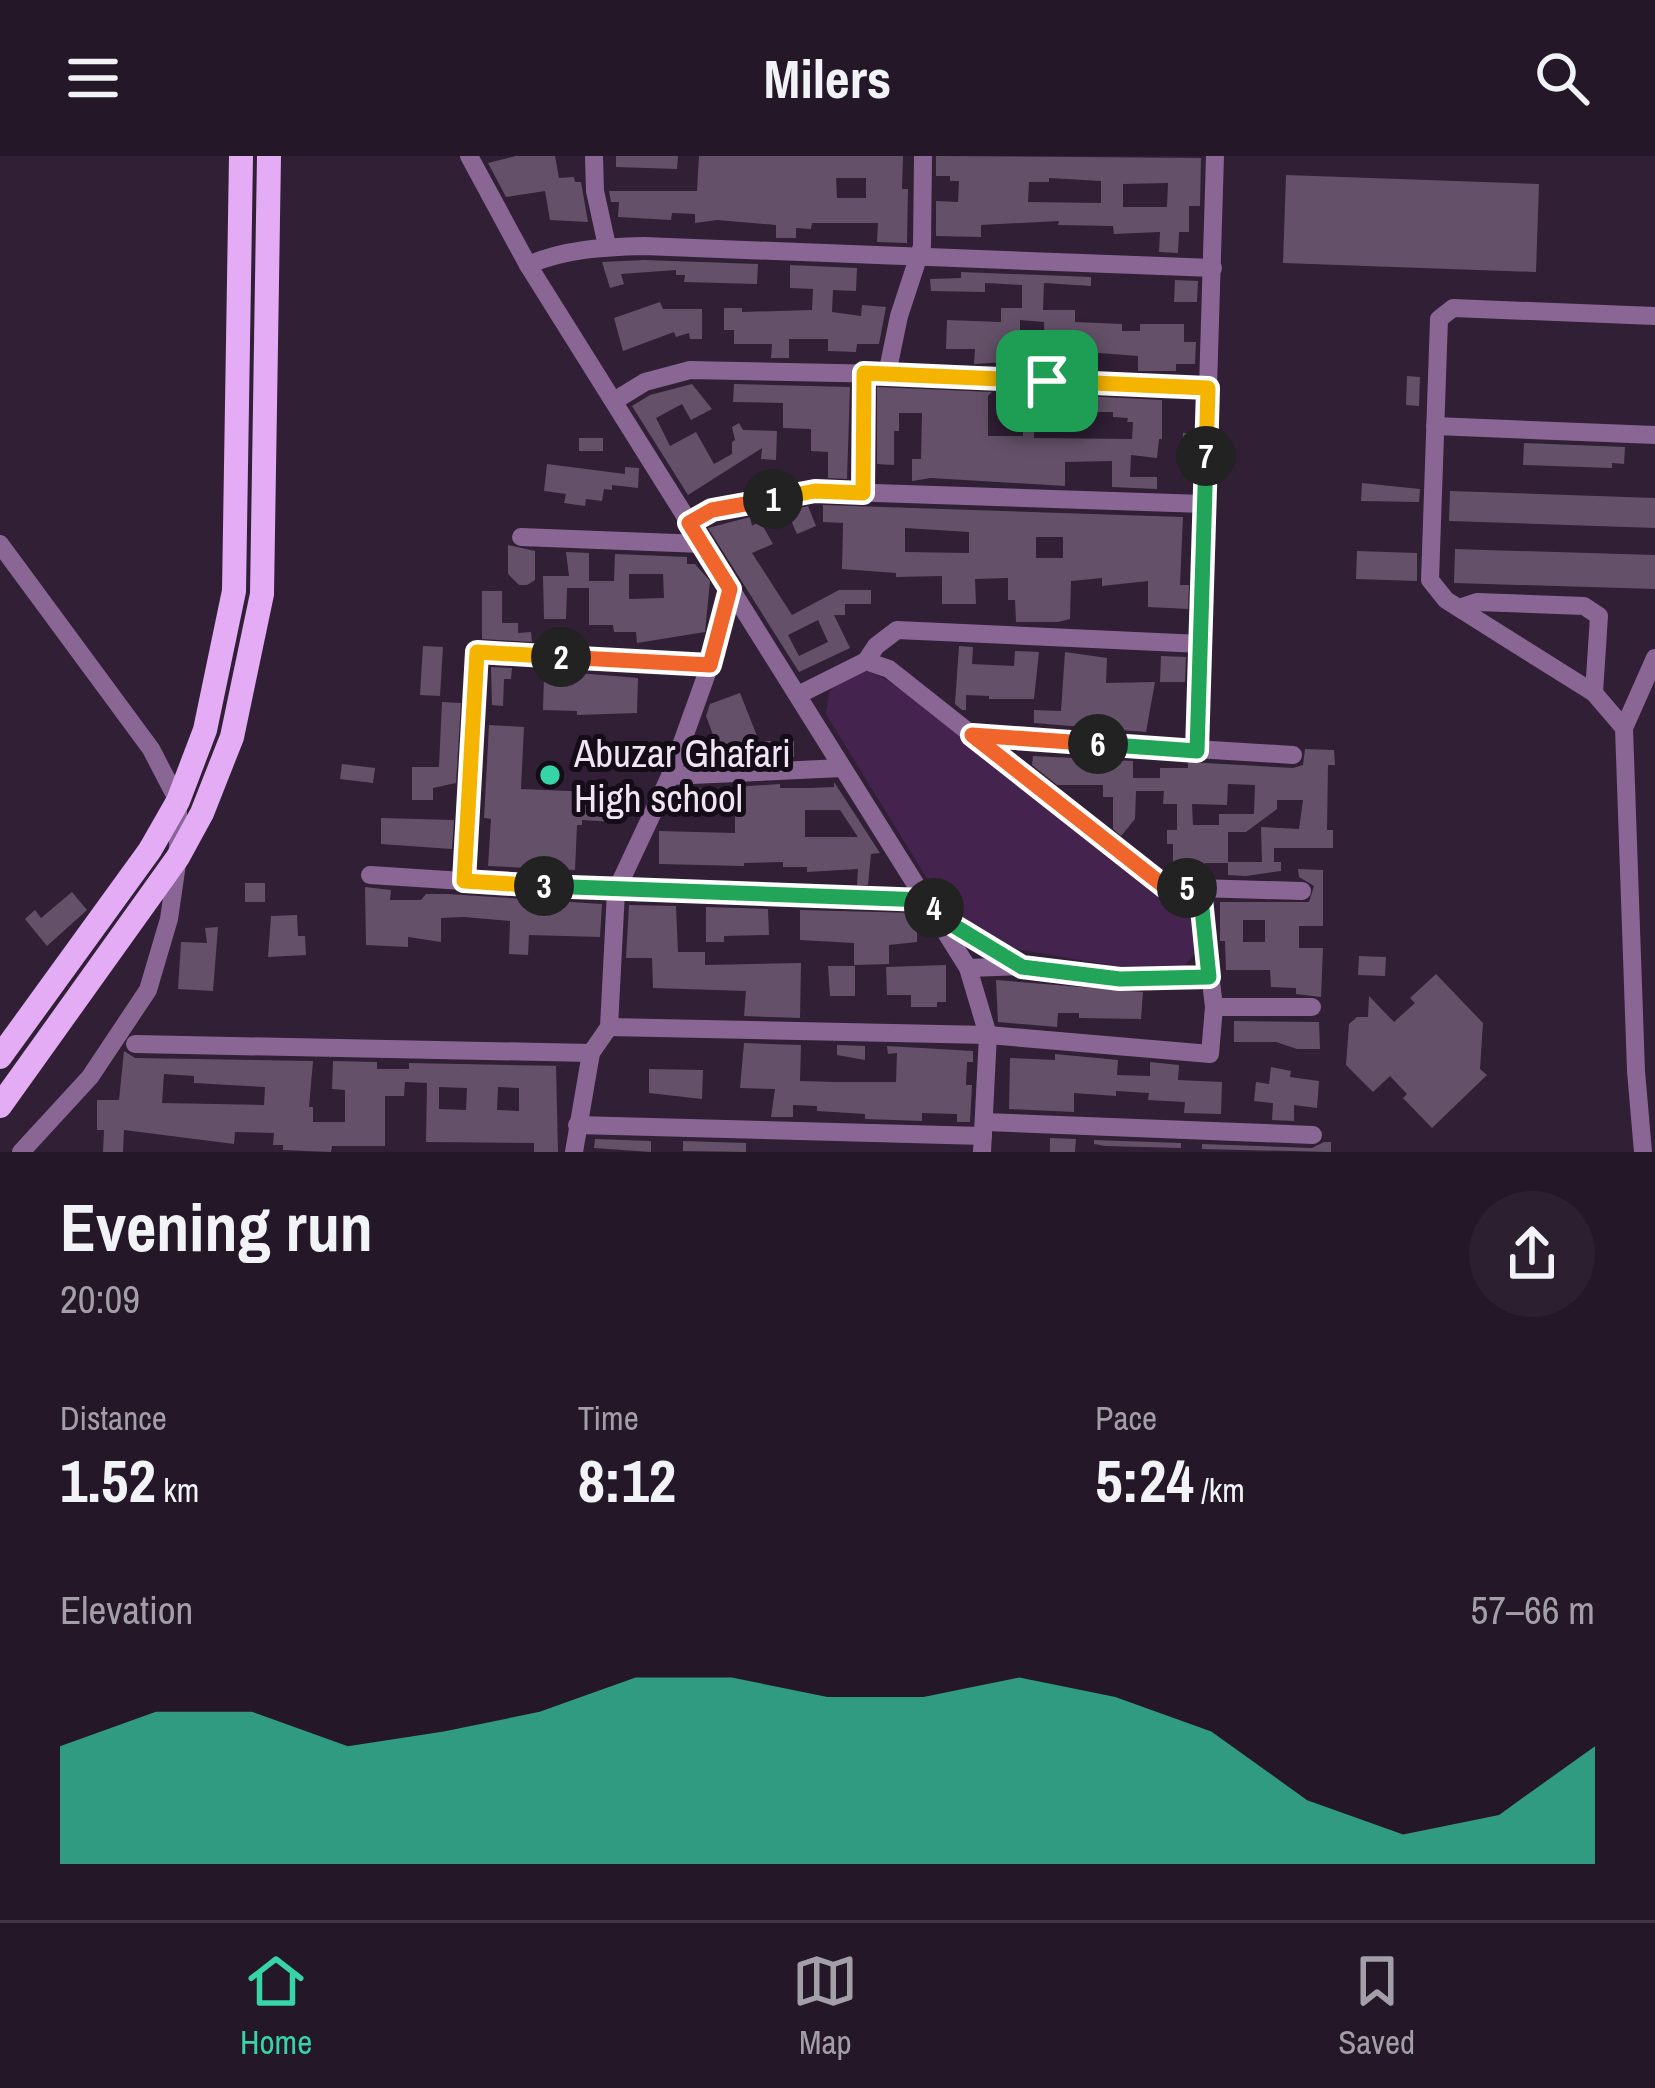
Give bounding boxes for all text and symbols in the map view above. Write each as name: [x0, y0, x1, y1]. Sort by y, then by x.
text: Milers: [764, 42, 891, 115]
icon: menu: [60, 45, 126, 111]
icon: search: [1529, 45, 1595, 111]
pin: [996, 330, 1098, 432]
icon: arrive: [1014, 348, 1080, 414]
pin: 7: [1176, 426, 1236, 486]
text: 7: [1198, 434, 1214, 478]
pin: 1: [743, 469, 803, 529]
text: 1: [765, 477, 781, 521]
pin: 2: [531, 627, 591, 687]
text: 2: [553, 635, 569, 679]
pin: 6: [1068, 714, 1128, 774]
text: 6: [1090, 722, 1106, 766]
place label: Abuzar Ghafari High school: [573, 727, 791, 824]
marker: Abuzar Ghafari High school: [537, 762, 563, 788]
pin: 3: [514, 856, 574, 916]
pin: 5: [1157, 858, 1217, 918]
text: 3: [536, 864, 552, 908]
text: 5: [1179, 866, 1195, 910]
pin: 4: [904, 878, 964, 938]
text: 4: [926, 886, 942, 930]
text: Evening run: [60, 1183, 373, 1272]
button: share: [1469, 1191, 1595, 1317]
text: 20:09: [60, 1273, 140, 1325]
text: Distance: [60, 1396, 167, 1440]
text: Time: [578, 1396, 639, 1440]
text: Pace: [1095, 1396, 1157, 1440]
text: 1.52: [60, 1440, 156, 1521]
text: 8:12: [578, 1440, 676, 1521]
text: 5:24: [1095, 1440, 1194, 1521]
text: km: [156, 1468, 199, 1512]
text: /km: [1194, 1468, 1245, 1512]
text: Elevation: [60, 1584, 193, 1636]
text: 57–66 m: [1471, 1584, 1595, 1636]
tab: Home: [240, 1948, 312, 2064]
tab: Map: [792, 1948, 858, 2064]
tab: Saved: [1338, 1948, 1415, 2064]

